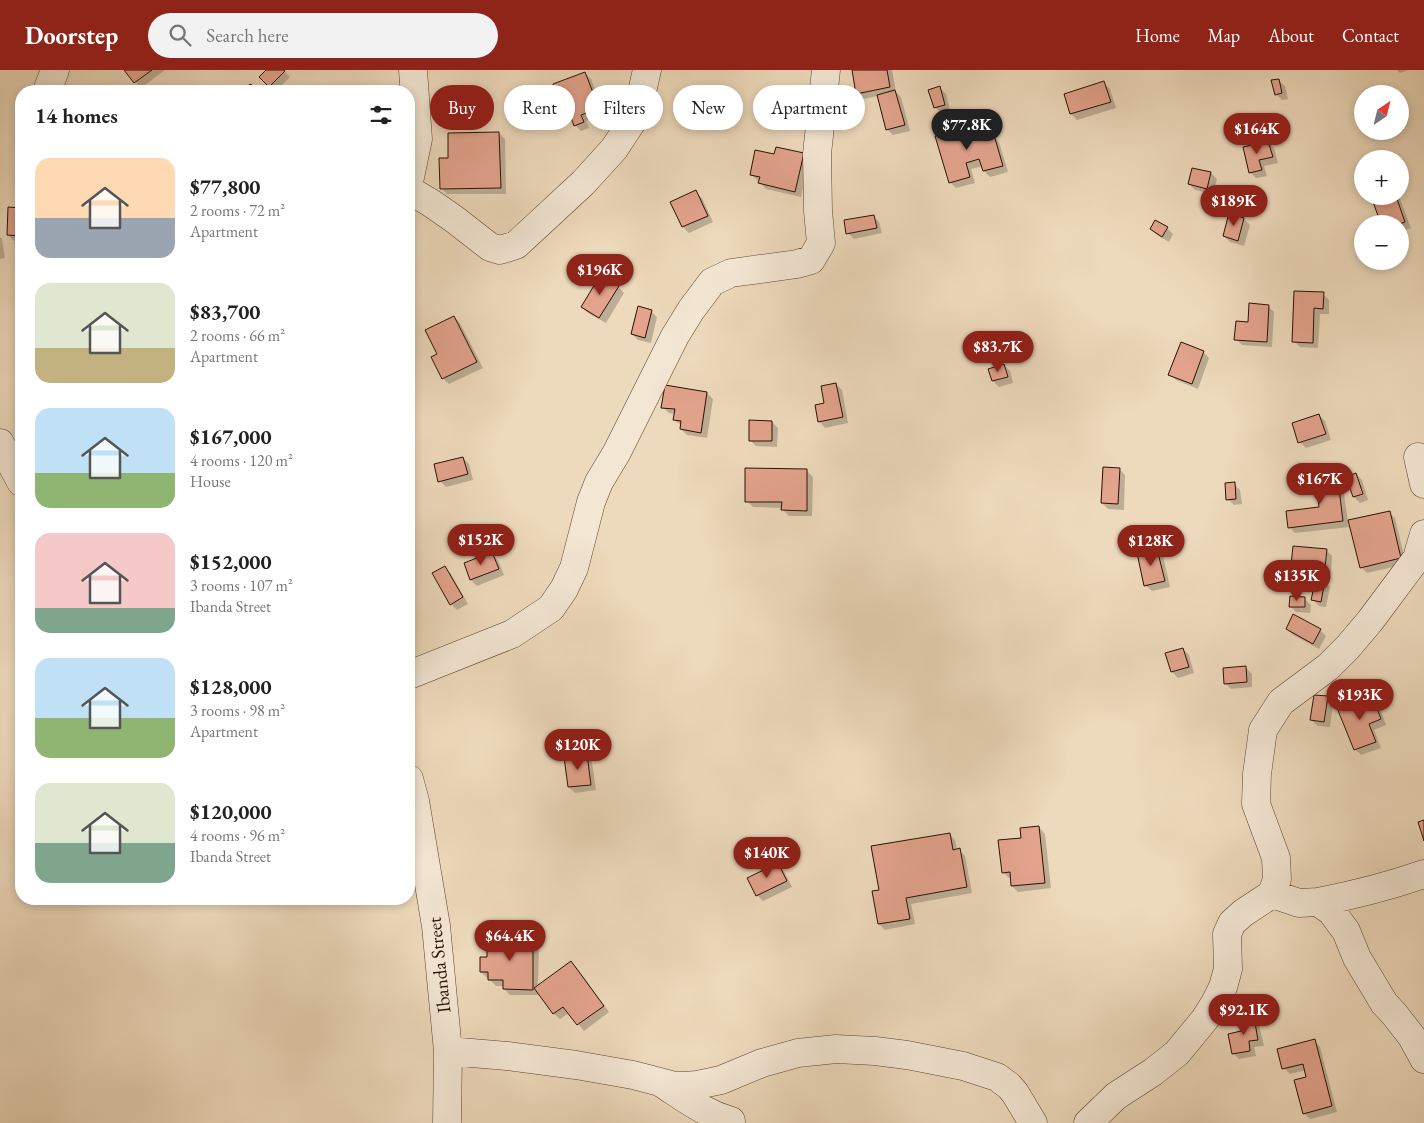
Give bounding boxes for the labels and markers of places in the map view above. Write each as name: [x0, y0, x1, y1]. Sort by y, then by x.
pin: $77.8K: [926, 108, 1008, 151]
pin: $164K: [1222, 112, 1292, 155]
pin: $189K: [1199, 184, 1269, 227]
pin: $196K: [565, 254, 635, 296]
pin: $83.7K: [957, 330, 1039, 373]
pin: $167K: [1285, 462, 1355, 505]
pin: $152K: [446, 524, 516, 566]
pin: $128K: [1116, 524, 1186, 567]
pin: $135K: [1262, 560, 1332, 602]
pin: $193K: [1325, 678, 1395, 721]
pin: $120K: [543, 728, 613, 771]
pin: $140K: [732, 836, 802, 879]
pin: $64.4K: [469, 920, 551, 962]
pin: $92.1K: [1203, 994, 1285, 1036]

